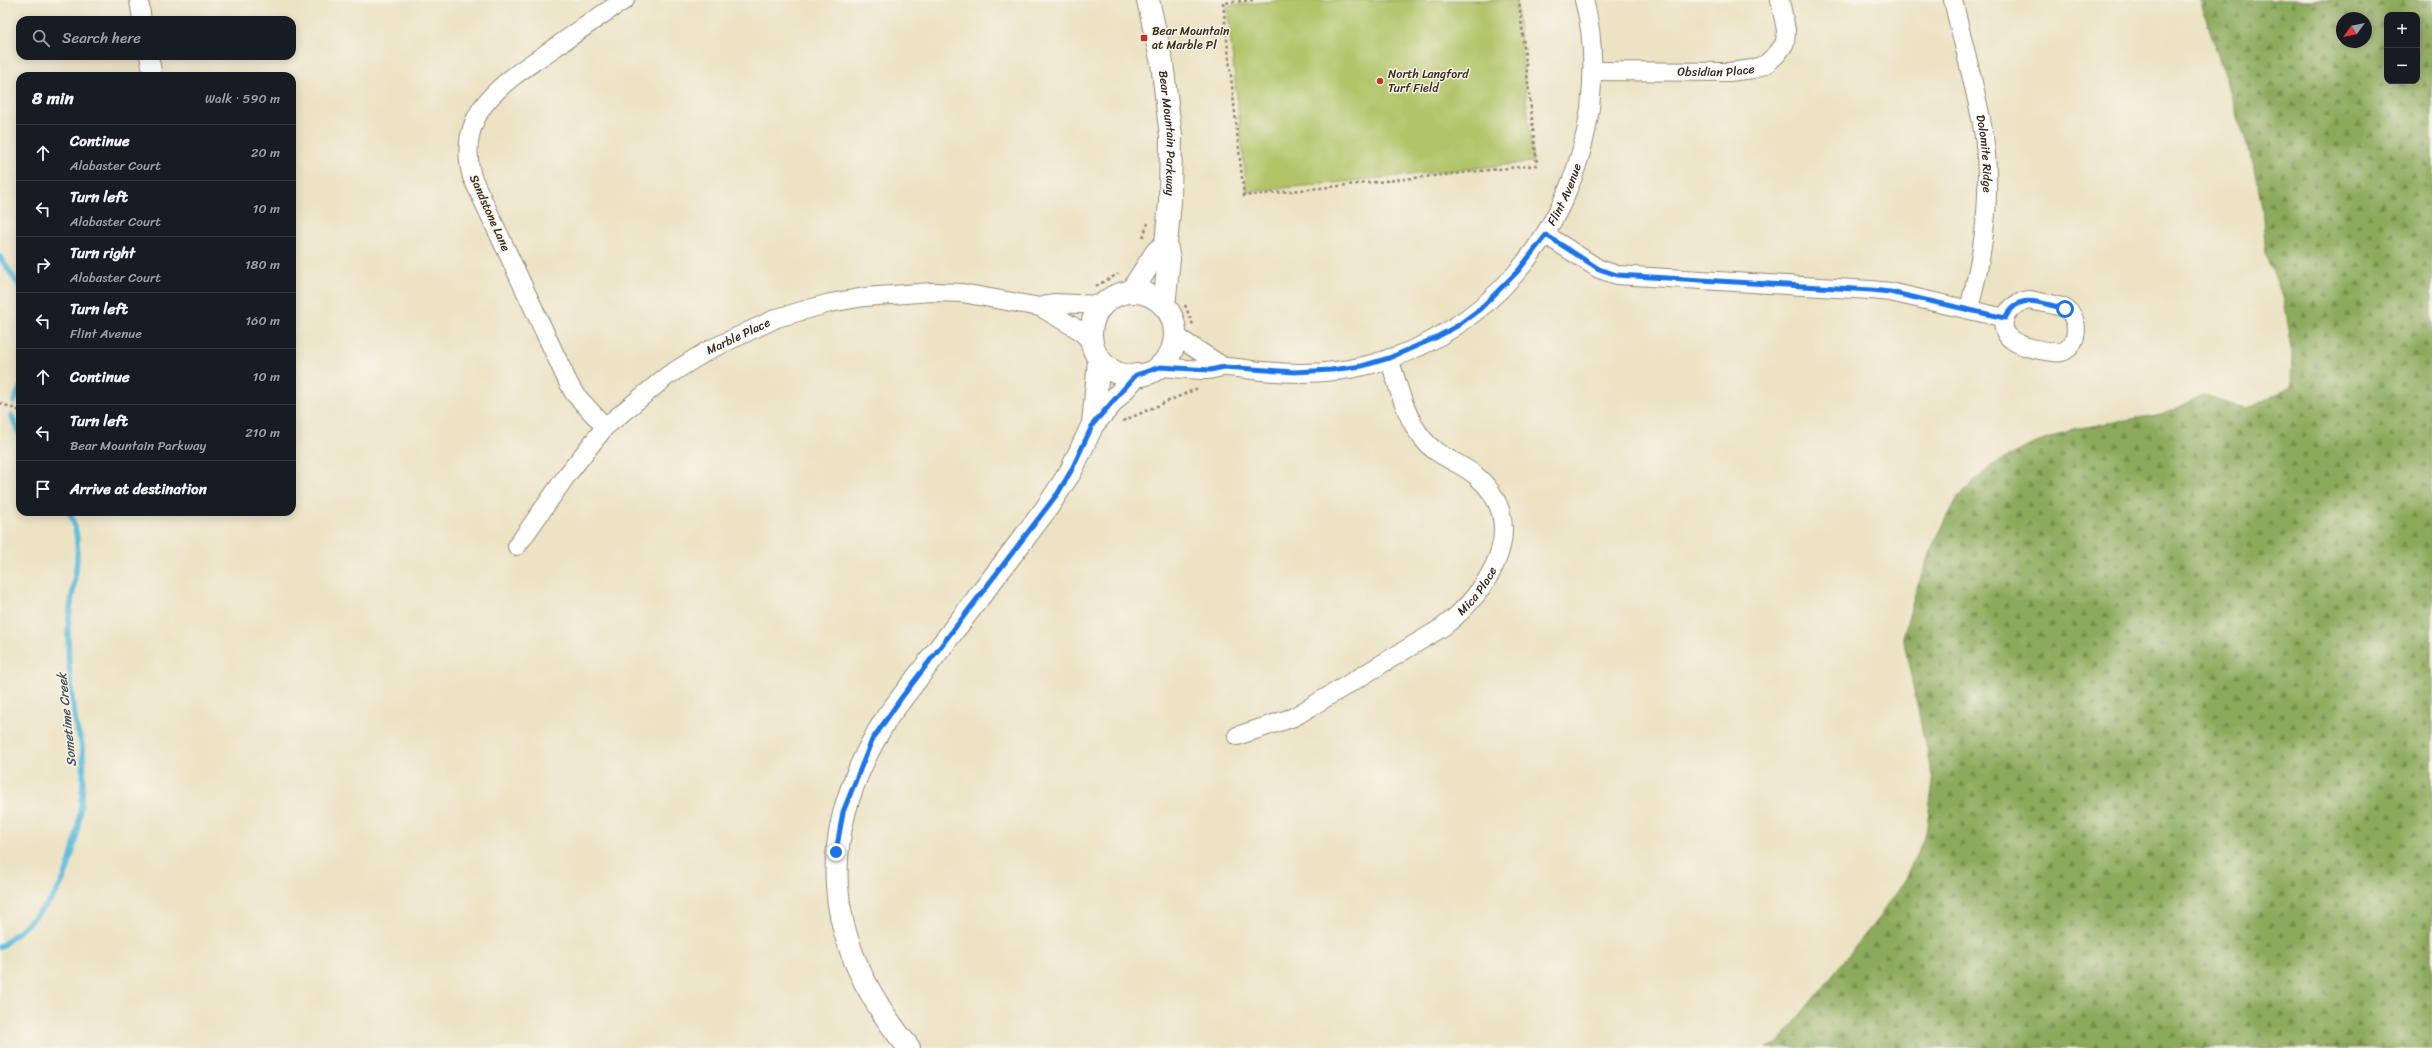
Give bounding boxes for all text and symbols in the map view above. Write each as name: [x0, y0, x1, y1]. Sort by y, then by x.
north arrow: [2336, 12, 2372, 48]
map controls: [2384, 12, 2420, 84]
button: +: [2384, 12, 2420, 48]
search box: [16, 16, 296, 60]
place label: Bear Mountain at Marble Pl: [1152, 20, 1230, 56]
text: Search here: [62, 25, 141, 51]
icon: search: [30, 27, 52, 49]
marker: Bear Mountain at Marble Pl: [1139, 33, 1149, 43]
button: −: [2384, 48, 2420, 84]
street label: Obsidian Place: [1677, 58, 1756, 83]
place label: North Langford Turf Field: [1388, 63, 1469, 99]
street label: Bear Mountain Parkway: [1152, 69, 1182, 197]
marker: North Langford Turf Field: [1375, 76, 1385, 86]
text: 8 min: [32, 83, 74, 113]
text: Walk · 590 m: [205, 87, 280, 110]
street label: Dolomite Ridge: [1969, 113, 1998, 193]
text: Continue: [70, 128, 130, 154]
text: 20 m: [251, 141, 280, 164]
icon: ahead: [32, 142, 54, 164]
text: Alabaster Court: [70, 154, 161, 177]
street label: Flint Avenue: [1541, 161, 1588, 230]
street label: Sandstone Lane: [463, 171, 517, 255]
text: Turn left: [70, 184, 128, 210]
text: 10 m: [253, 197, 280, 220]
icon: left: [32, 198, 54, 220]
text: Alabaster Court: [70, 210, 161, 233]
text: Turn right: [70, 240, 135, 266]
text: 180 m: [245, 253, 280, 276]
icon: right: [32, 254, 54, 276]
text: Alabaster Court: [70, 266, 161, 289]
text: Turn left: [70, 296, 128, 322]
route start: [2056, 300, 2074, 318]
text: 160 m: [245, 309, 280, 332]
icon: left: [32, 310, 54, 332]
street label: Marble Place: [702, 312, 774, 361]
text: Flint Avenue: [70, 322, 142, 345]
text: Continue: [70, 364, 130, 390]
text: 10 m: [253, 365, 280, 388]
icon: ahead: [32, 366, 54, 388]
text: Turn left: [70, 408, 128, 434]
text: 210 m: [245, 421, 280, 444]
icon: left: [32, 422, 54, 444]
text: Bear Mountain Parkway: [70, 434, 206, 457]
text: Arrive at destination: [70, 476, 207, 502]
icon: arrive: [32, 478, 54, 500]
street label: Mica Place: [1451, 563, 1503, 621]
water label: Sometime Creek: [50, 670, 83, 768]
route end: [827, 843, 845, 861]

